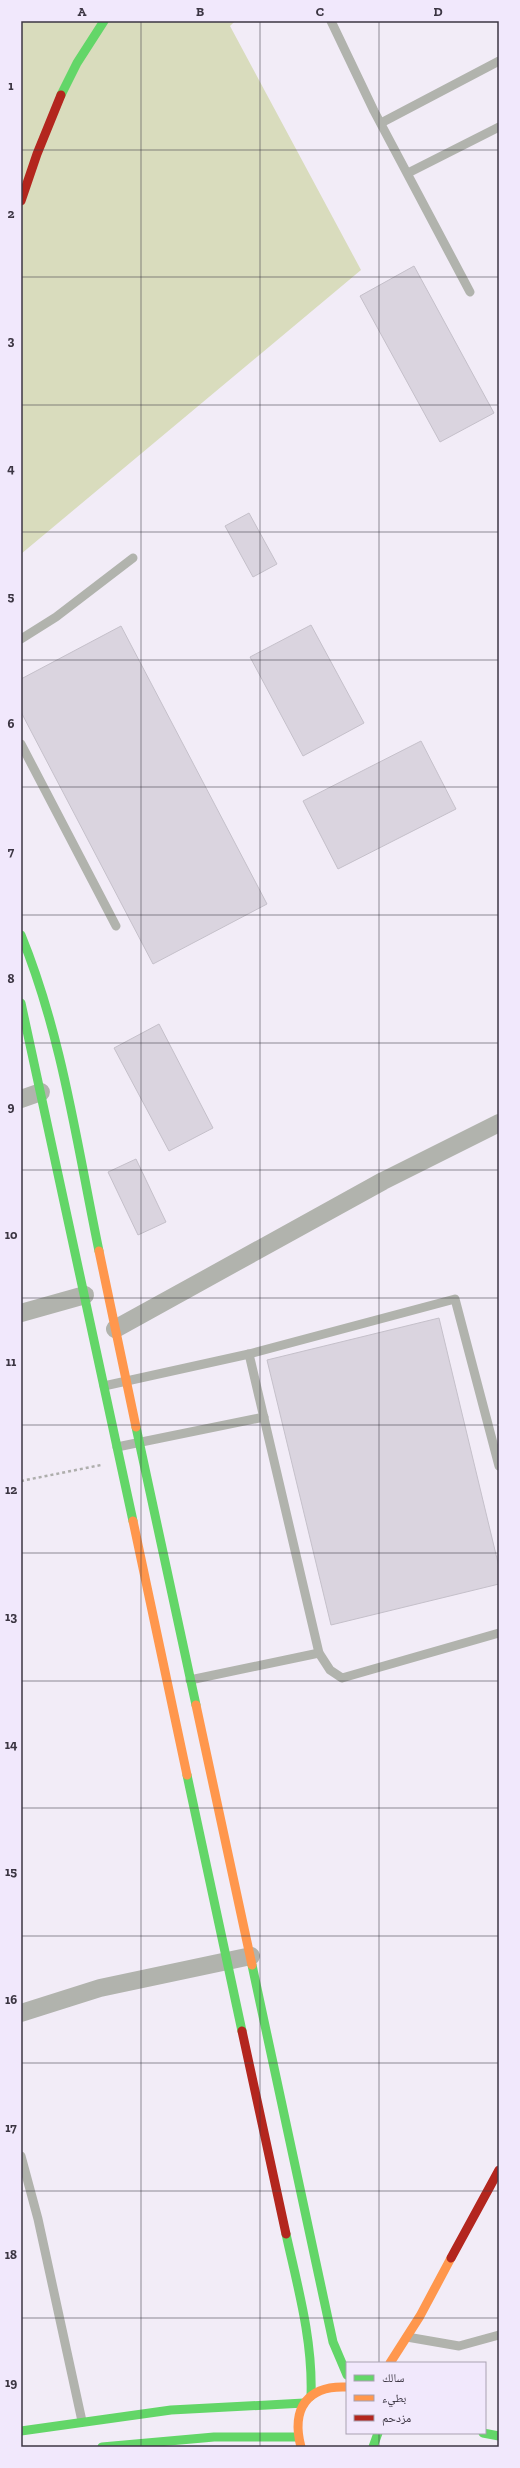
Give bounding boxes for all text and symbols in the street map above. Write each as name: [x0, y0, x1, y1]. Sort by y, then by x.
text: A: [78, 4, 87, 19]
text: B: [196, 4, 204, 19]
text: C: [316, 4, 324, 19]
text: D: [433, 4, 443, 19]
text: 1: [8, 78, 14, 93]
text: 2: [8, 206, 15, 221]
text: 3: [8, 333, 15, 348]
text: 4: [7, 461, 15, 476]
text: 5: [8, 589, 15, 604]
text: 6: [8, 716, 15, 731]
text: 7: [8, 844, 15, 859]
text: 8: [7, 971, 15, 986]
text: 9: [8, 1099, 15, 1114]
text: 10: [5, 1227, 18, 1242]
text: 11: [6, 1354, 17, 1369]
text: 12: [5, 1482, 17, 1497]
text: 13: [5, 1609, 17, 1624]
text: 14: [5, 1737, 18, 1752]
text: 15: [5, 1864, 17, 1879]
text: 16: [5, 1992, 17, 2007]
text: 17: [5, 2120, 17, 2135]
text: 18: [5, 2247, 17, 2262]
legend: [346, 2362, 486, 2434]
text: سالك: [382, 2371, 404, 2385]
text: 19: [5, 2375, 17, 2390]
text: بطيء: [382, 2391, 406, 2408]
text: مزدحم: [382, 2411, 411, 2426]

